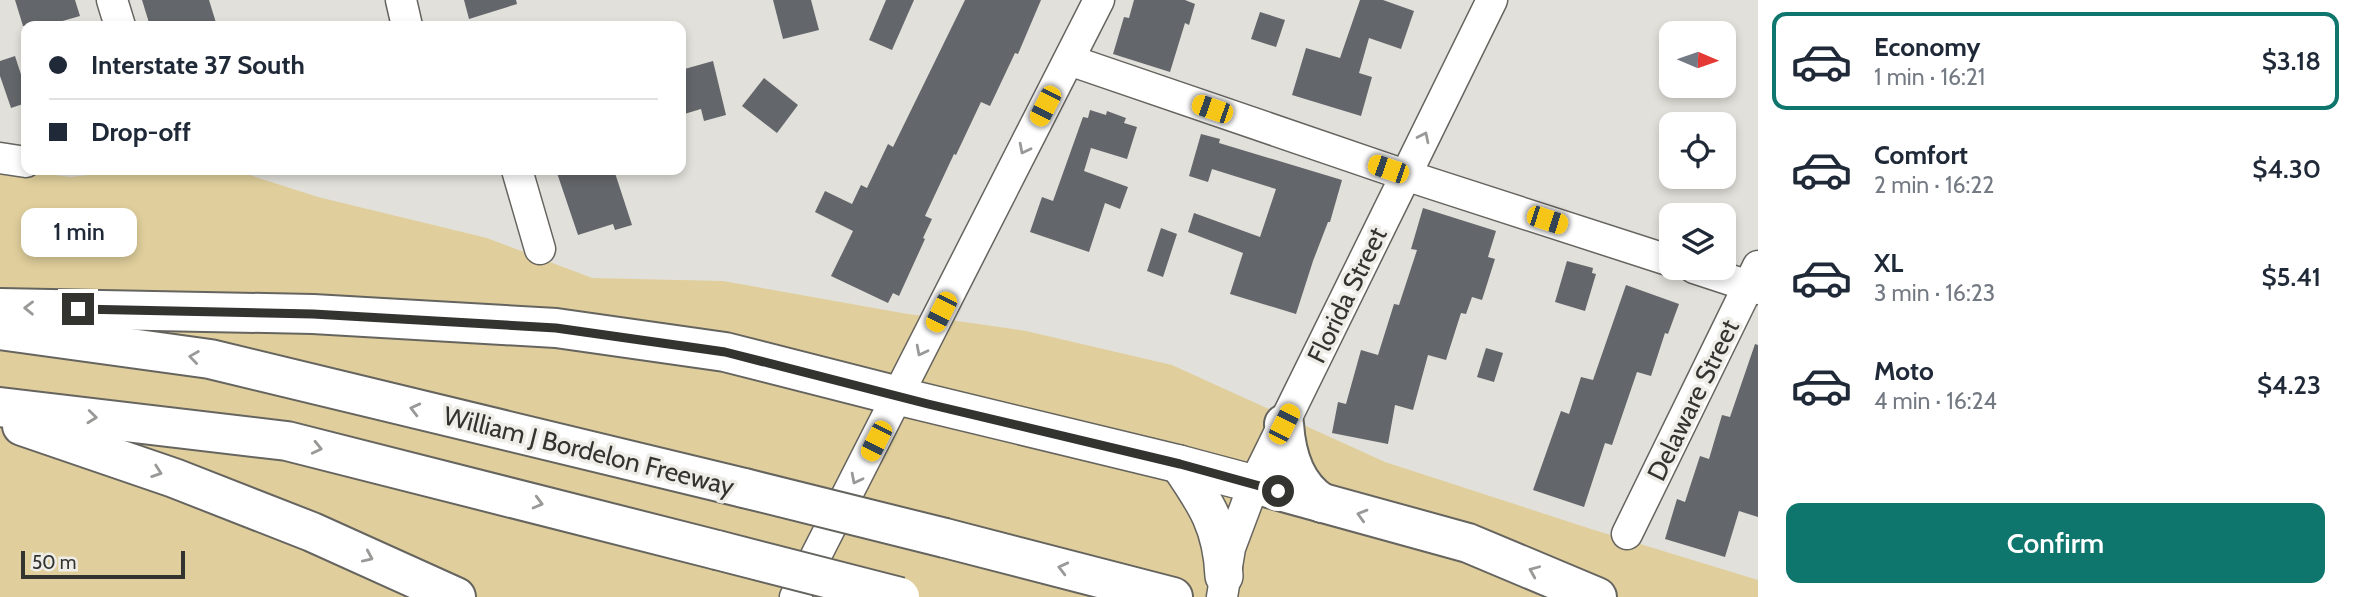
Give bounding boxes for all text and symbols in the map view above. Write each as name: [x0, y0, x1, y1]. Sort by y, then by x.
north arrow: [1659, 21, 1736, 98]
map controls: [1659, 21, 1736, 280]
icon: car: [1790, 30, 1853, 93]
text: Economy: [1874, 31, 1980, 63]
text: $3.18: [2262, 45, 2321, 77]
text: Interstate 37 South: [91, 49, 305, 81]
text: 1 min · 16:21: [1874, 63, 1985, 91]
car: [1027, 83, 1064, 129]
car: [1189, 92, 1236, 126]
button: locate: [1659, 112, 1736, 189]
text: Drop-off: [91, 116, 191, 148]
one-way arrow: [1416, 132, 1430, 144]
icon: car: [1790, 138, 1853, 201]
text: Comfort: [1874, 139, 1968, 171]
one-way arrow: [1019, 141, 1032, 154]
car: [1365, 152, 1412, 186]
text: $4.30: [2252, 153, 2321, 185]
text: 2 min · 16:22: [1874, 171, 1994, 199]
button: layers: [1659, 203, 1736, 280]
car: [1524, 204, 1571, 236]
callout: 1 min: [20, 208, 136, 256]
text: 1 min: [53, 218, 105, 246]
street label: Florida Street: [1300, 222, 1394, 368]
icon: car: [1790, 246, 1853, 309]
text: XL: [1874, 247, 1903, 279]
text: $5.41: [2261, 261, 2321, 293]
text: 3 min · 16:23: [1874, 279, 1995, 307]
car: [923, 289, 960, 335]
route end: [62, 293, 94, 325]
one-way arrow: [24, 301, 35, 316]
street label: Delaware Street: [1640, 314, 1746, 486]
one-way arrow: [916, 344, 930, 356]
one-way arrow: [188, 350, 200, 365]
icon: car: [1790, 354, 1853, 417]
text: Moto: [1874, 355, 1934, 387]
text: $4.23: [2257, 369, 2321, 401]
text: 4 min · 16:24: [1874, 387, 1997, 415]
street label: William J Bordelon Freeway: [440, 399, 738, 503]
car: [1266, 401, 1303, 447]
one-way arrow: [409, 403, 421, 417]
one-way arrow: [86, 410, 98, 425]
car: [858, 418, 895, 464]
one-way arrow: [311, 440, 323, 454]
one-way arrow: [151, 464, 163, 478]
one-way arrow: [851, 472, 864, 484]
route start: [1262, 475, 1294, 507]
one-way arrow: [532, 495, 544, 510]
button: Confirm: [1786, 503, 2325, 583]
one-way arrow: [1356, 509, 1368, 523]
scale bar: [21, 548, 186, 580]
one-way arrow: [361, 549, 373, 563]
text: 50 m: [32, 551, 76, 574]
one-way arrow: [1057, 562, 1069, 576]
one-way arrow: [1528, 565, 1540, 579]

